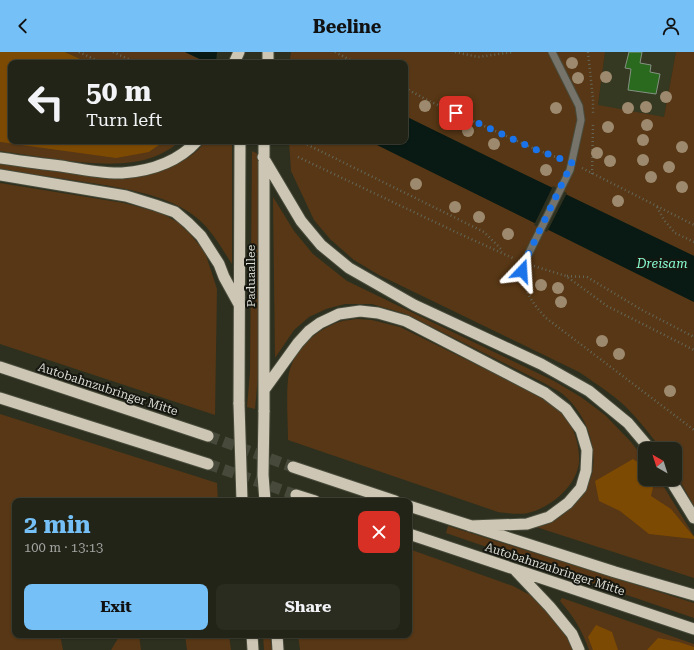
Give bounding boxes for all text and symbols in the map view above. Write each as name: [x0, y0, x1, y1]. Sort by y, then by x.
icon: back: [12, 15, 34, 37]
icon: person: [660, 15, 682, 37]
text: Beeline: [313, 16, 381, 37]
text: 50 m: [86, 75, 151, 108]
icon: left: [20, 76, 72, 128]
pin: [439, 96, 473, 130]
icon: arrive: [445, 102, 467, 124]
text: Turn left: [86, 109, 162, 130]
street label: Paduaallee: [244, 244, 258, 307]
position arrow: [501, 250, 543, 292]
water label: Dreisam: [635, 256, 688, 271]
street label: Autobahnzubringer Mitte: [36, 360, 180, 418]
north arrow: [638, 442, 682, 486]
map controls: [638, 442, 682, 486]
text: 2 min: [24, 511, 91, 539]
button: close: [358, 511, 400, 553]
text: 100 m · 13:13: [24, 540, 103, 555]
street label: Autobahnzubringer Mitte: [483, 540, 627, 598]
button: Exit: [24, 584, 208, 630]
button: Share: [216, 584, 400, 630]

